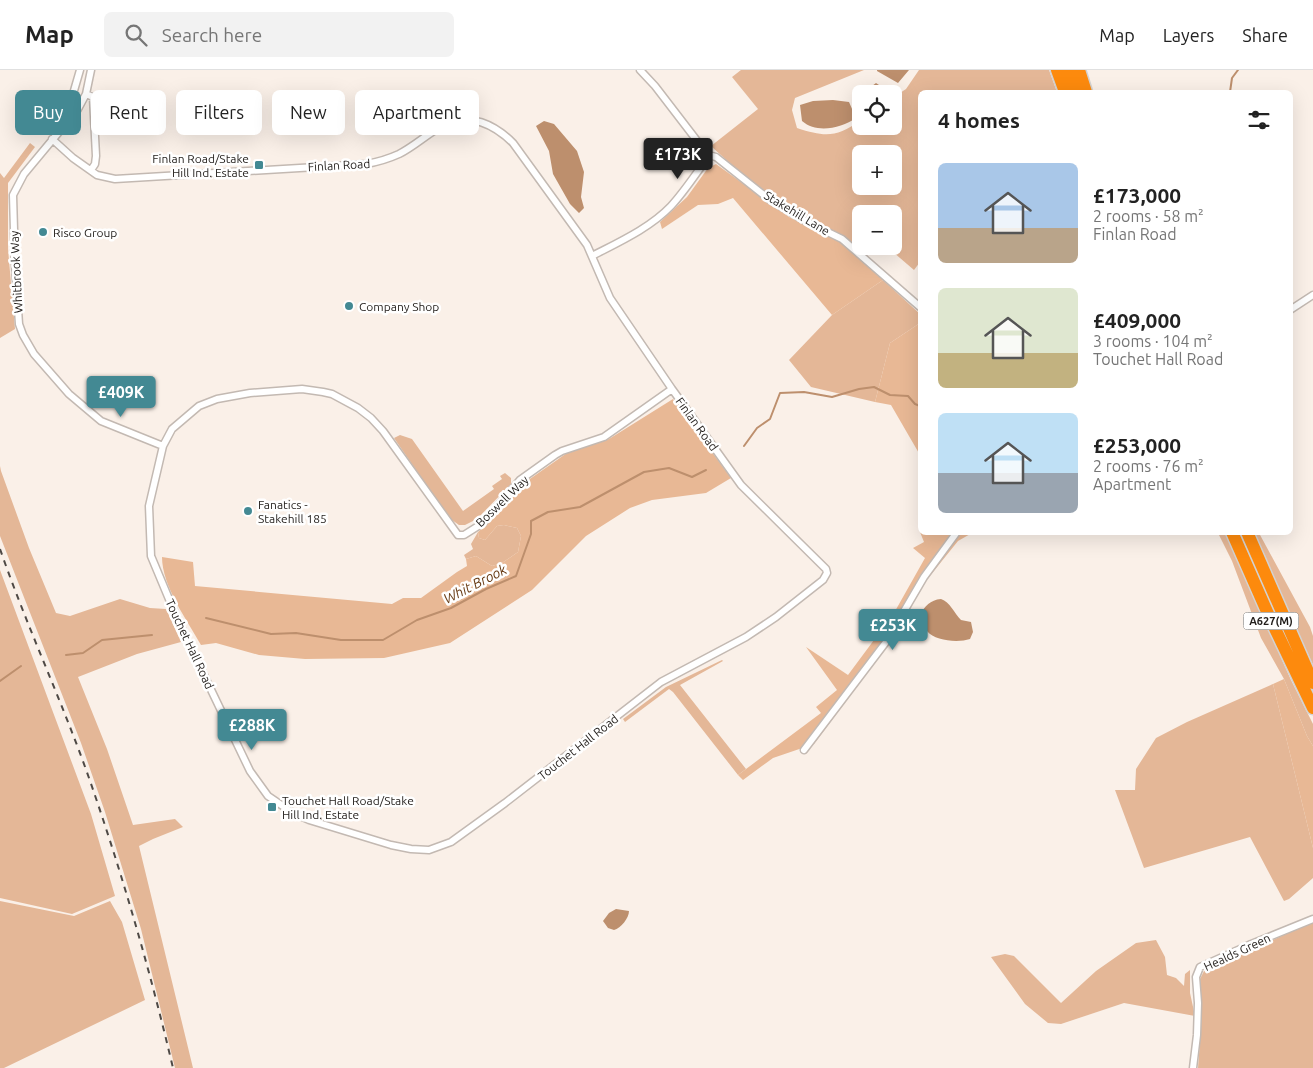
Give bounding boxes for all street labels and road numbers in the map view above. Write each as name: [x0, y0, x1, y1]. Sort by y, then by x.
street label: Finlan Road: [307, 157, 371, 173]
street label: Stakehill Lane: [762, 188, 832, 238]
street label: Whitbrook Way: [7, 230, 25, 314]
street label: Finlan Road: [673, 395, 721, 453]
street label: Boswell Way: [473, 473, 531, 529]
street label: Touchet Hall Road: [163, 597, 217, 691]
road number: A627(M): [1244, 612, 1298, 630]
street label: Touchet Hall Road: [535, 712, 621, 782]
street label: Healds Green: [1202, 931, 1272, 973]

